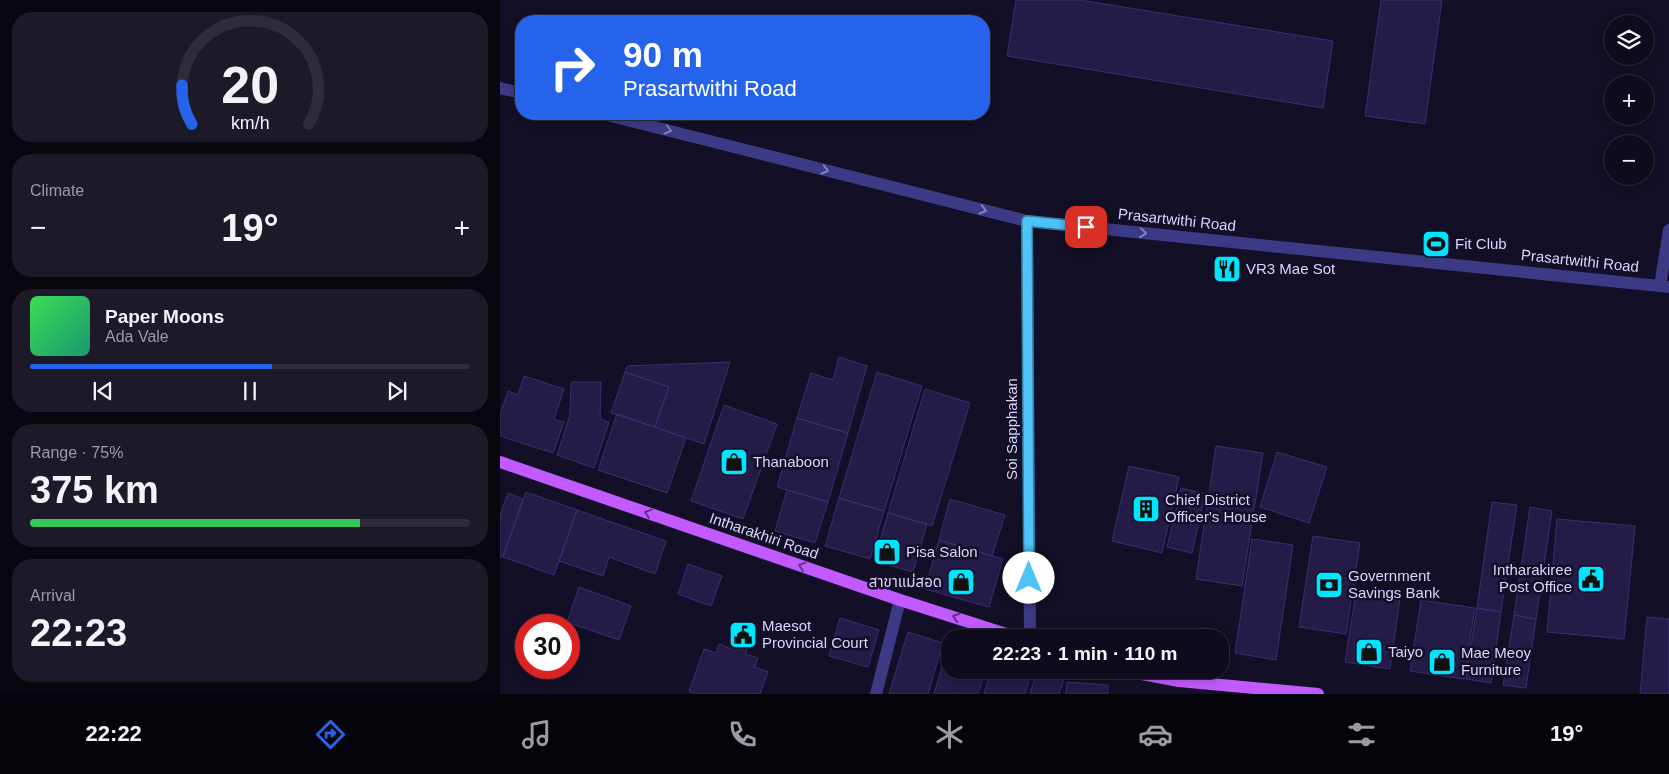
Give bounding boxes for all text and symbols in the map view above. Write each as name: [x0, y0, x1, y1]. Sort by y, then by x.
map controls: [1604, 15, 1654, 185]
button: layers: [1604, 15, 1654, 65]
icon: right: [540, 35, 605, 100]
text: 90 m: [623, 35, 703, 74]
text: 20: [221, 56, 279, 114]
button: +: [1604, 75, 1654, 125]
text: Prasartwithi Road: [623, 76, 797, 101]
text: km/h: [231, 113, 269, 133]
one-way arrow: [663, 124, 672, 135]
button: −: [1604, 135, 1654, 185]
one-way arrow: [821, 164, 830, 175]
text: Climate: [30, 182, 84, 199]
one-way arrow: [978, 204, 987, 215]
street label: Prasartwithi Road: [1117, 205, 1237, 234]
pin: [1065, 206, 1107, 248]
text: 19°: [221, 207, 279, 249]
text: −: [30, 212, 46, 243]
text: +: [454, 212, 470, 243]
icon: arrive: [1072, 213, 1100, 241]
one-way arrow: [1139, 227, 1147, 238]
sports icon: Fit Club: [1421, 229, 1451, 259]
place label: Fit Club: [1455, 235, 1507, 252]
street label: Prasartwithi Road: [1520, 246, 1640, 275]
restaurant icon: VR3 Mae Sot: [1212, 254, 1242, 284]
place label: VR3 Mae Sot: [1246, 260, 1336, 277]
text: Paper Moons: [105, 306, 224, 327]
text: Ada Vale: [105, 328, 169, 345]
icon: previous: [89, 377, 117, 405]
icon: pause: [236, 377, 264, 405]
icon: next: [383, 377, 411, 405]
street label: Soi Sapphakan: [1003, 378, 1020, 480]
text: Range · 75%: [30, 444, 123, 461]
shop icon: Thanaboon: [719, 447, 749, 477]
place label: Thanaboon: [753, 453, 829, 470]
text: 375 km: [30, 469, 159, 511]
place label: Chief District Officer's House: [1165, 491, 1267, 525]
building icon: Chief District Officer's House: [1131, 494, 1161, 524]
one-way arrow: [644, 509, 653, 519]
street label: Intharakhiri Road: [707, 509, 821, 562]
shop icon: Pisa Salon: [872, 537, 902, 567]
place label: Pisa Salon: [906, 543, 978, 560]
position arrow: [1002, 551, 1054, 603]
place label: Intharakiree Post Office: [1493, 561, 1572, 595]
one-way arrow: [798, 562, 806, 572]
public building icon: Intharakiree Post Office: [1576, 564, 1606, 594]
shop icon: สาขาแม่สอด: [946, 567, 976, 597]
place label: Government Savings Bank: [1348, 567, 1440, 601]
bank icon: Government Savings Bank: [1314, 570, 1344, 600]
place label: สาขาแม่สอด: [869, 573, 942, 590]
text: Arrival: [30, 587, 75, 604]
text: 22:23: [30, 612, 127, 654]
one-way arrow: [952, 613, 961, 623]
speed limit sign: 30: [515, 614, 580, 679]
place label: Maesot Provincial Court: [762, 617, 869, 651]
public building icon: Maesot Provincial Court: [728, 620, 758, 650]
shop icon: Taiyo: [1354, 637, 1384, 667]
text: 22:23 · 1 min · 110 m: [993, 643, 1177, 664]
place label: Taiyo: [1388, 643, 1423, 660]
place label: Mae Meoy Furniture: [1461, 644, 1532, 678]
shop icon: Mae Meoy Furniture: [1427, 647, 1457, 677]
icon: directions: [313, 717, 348, 752]
icon: music: [519, 717, 554, 752]
icon: phone: [725, 717, 760, 752]
icon: climate: [932, 717, 967, 752]
icon: car: [1138, 717, 1173, 752]
icon: filters: [1344, 717, 1379, 752]
text: 22:22: [86, 721, 142, 746]
text: 19°: [1550, 721, 1583, 746]

